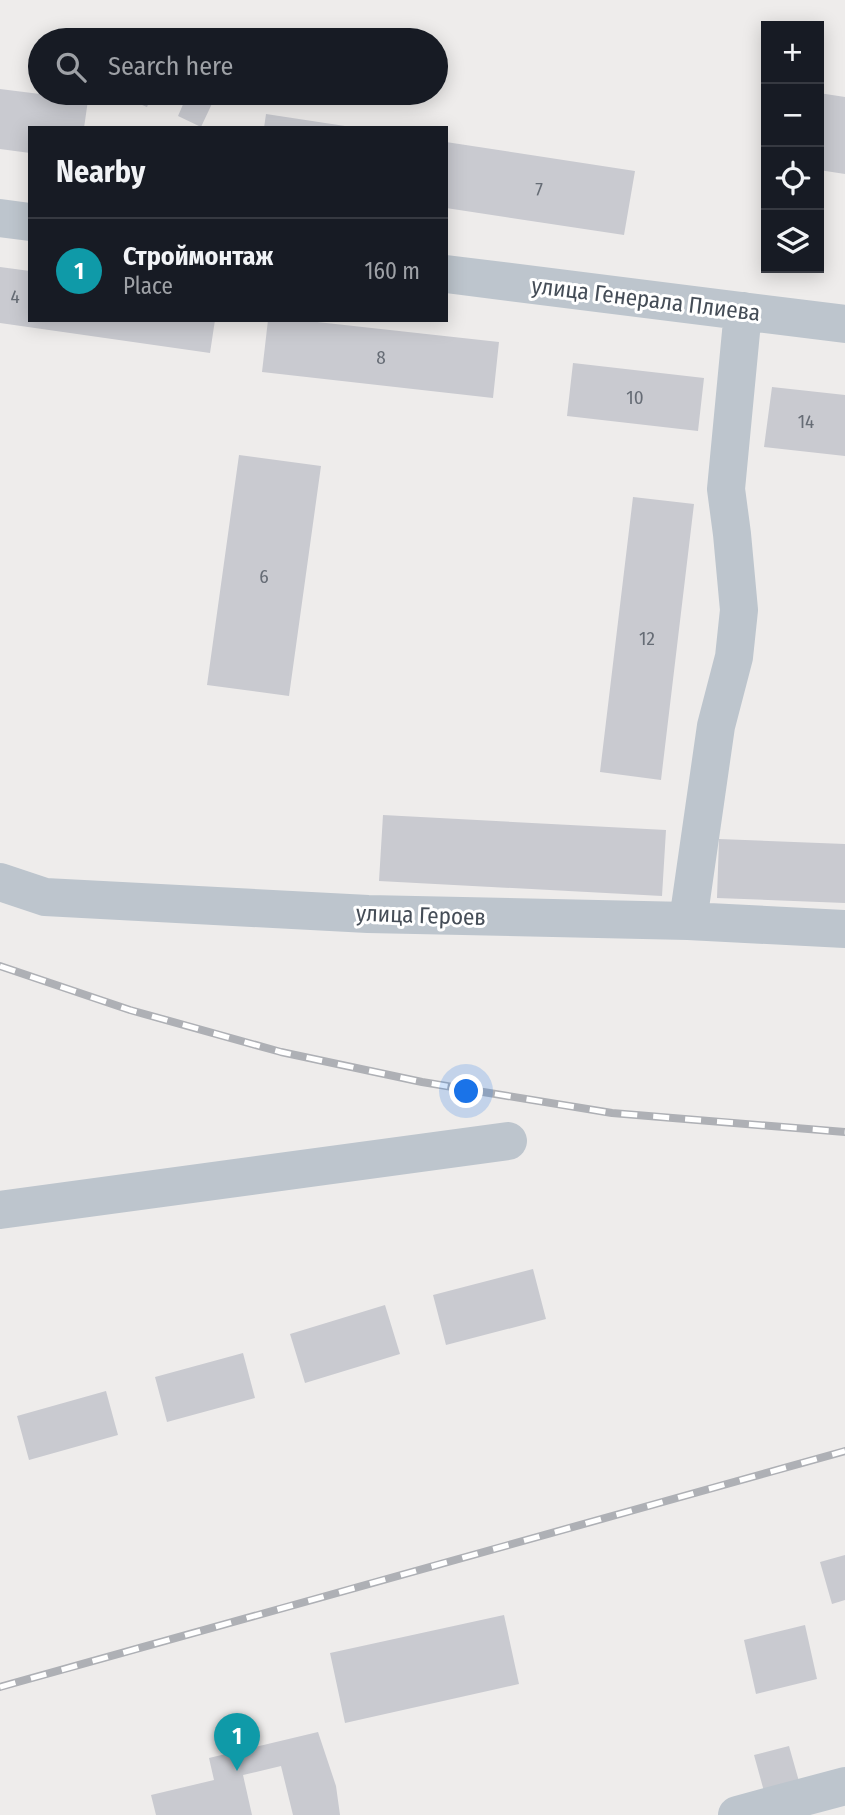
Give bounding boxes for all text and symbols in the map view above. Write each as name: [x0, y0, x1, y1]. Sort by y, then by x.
map controls: [761, 21, 824, 273]
button: +: [761, 21, 824, 84]
search box: [28, 28, 448, 105]
icon: search: [52, 48, 90, 86]
text: Search here: [108, 51, 233, 82]
button: −: [761, 84, 824, 147]
button: locate: [761, 147, 824, 210]
text: Nearby: [56, 154, 145, 190]
house number: 7: [535, 178, 543, 201]
button: layers: [761, 210, 824, 273]
text: Строймонтаж: [123, 241, 273, 272]
text: 1: [74, 257, 84, 285]
text: 160 m: [365, 257, 420, 285]
street label: улица Генерала Плиева: [530, 271, 762, 327]
text: Place: [123, 272, 173, 300]
house number: 4: [10, 285, 20, 308]
house number: 8: [376, 346, 386, 369]
house number: 10: [626, 386, 644, 409]
house number: 14: [798, 410, 814, 433]
house number: 6: [259, 565, 269, 588]
house number: 12: [639, 627, 655, 650]
street label: улица Героев: [356, 899, 486, 931]
your location: [449, 1074, 483, 1108]
pin: 1: [214, 1713, 260, 1771]

